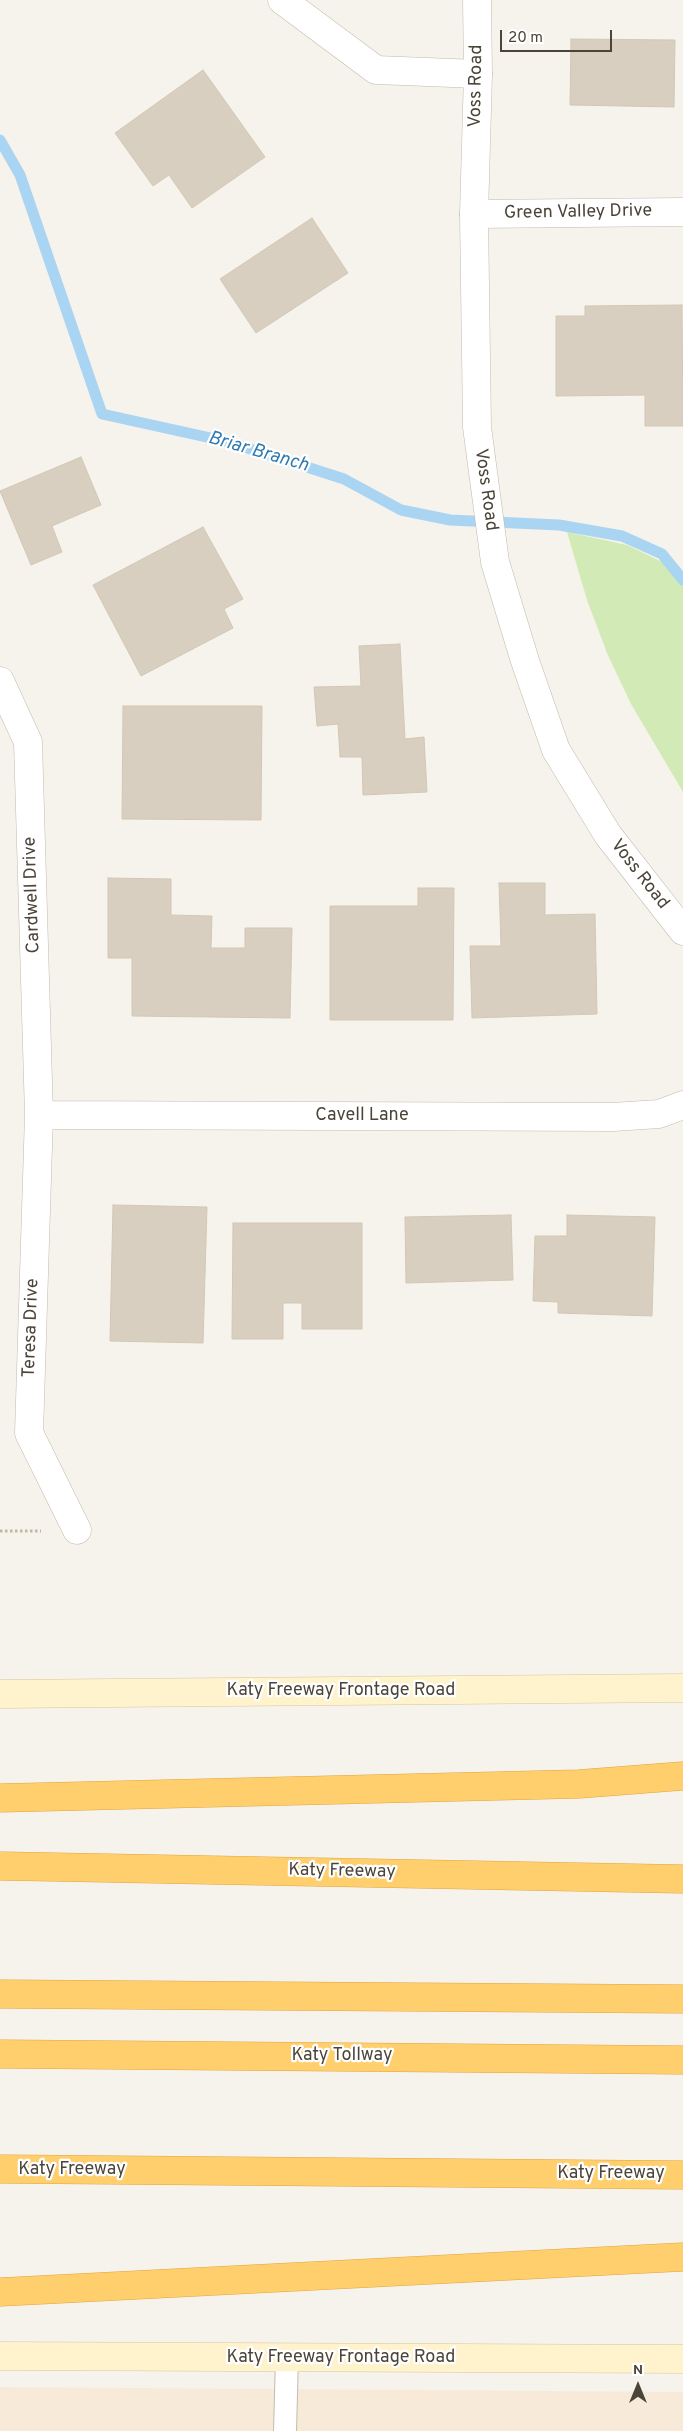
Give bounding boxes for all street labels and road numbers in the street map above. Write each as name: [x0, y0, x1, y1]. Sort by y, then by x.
street label: Voss Road: [465, 44, 489, 128]
street label: Green Valley Drive: [504, 201, 652, 225]
street label: Voss Road: [469, 448, 501, 532]
street label: Cardwell Drive: [20, 836, 46, 954]
street label: Voss Road: [605, 836, 673, 914]
street label: Cavell Lane: [315, 1105, 409, 1127]
street label: Teresa Drive: [19, 1278, 45, 1378]
street label: Katy Freeway Frontage Road: [227, 1680, 455, 1702]
street label: Katy Freeway: [288, 1860, 396, 1884]
street label: Katy Tollway: [291, 2045, 393, 2067]
street label: Katy Freeway: [18, 2159, 126, 2181]
street label: Katy Freeway: [557, 2163, 665, 2185]
street label: Katy Freeway Frontage Road: [227, 2347, 455, 2369]

